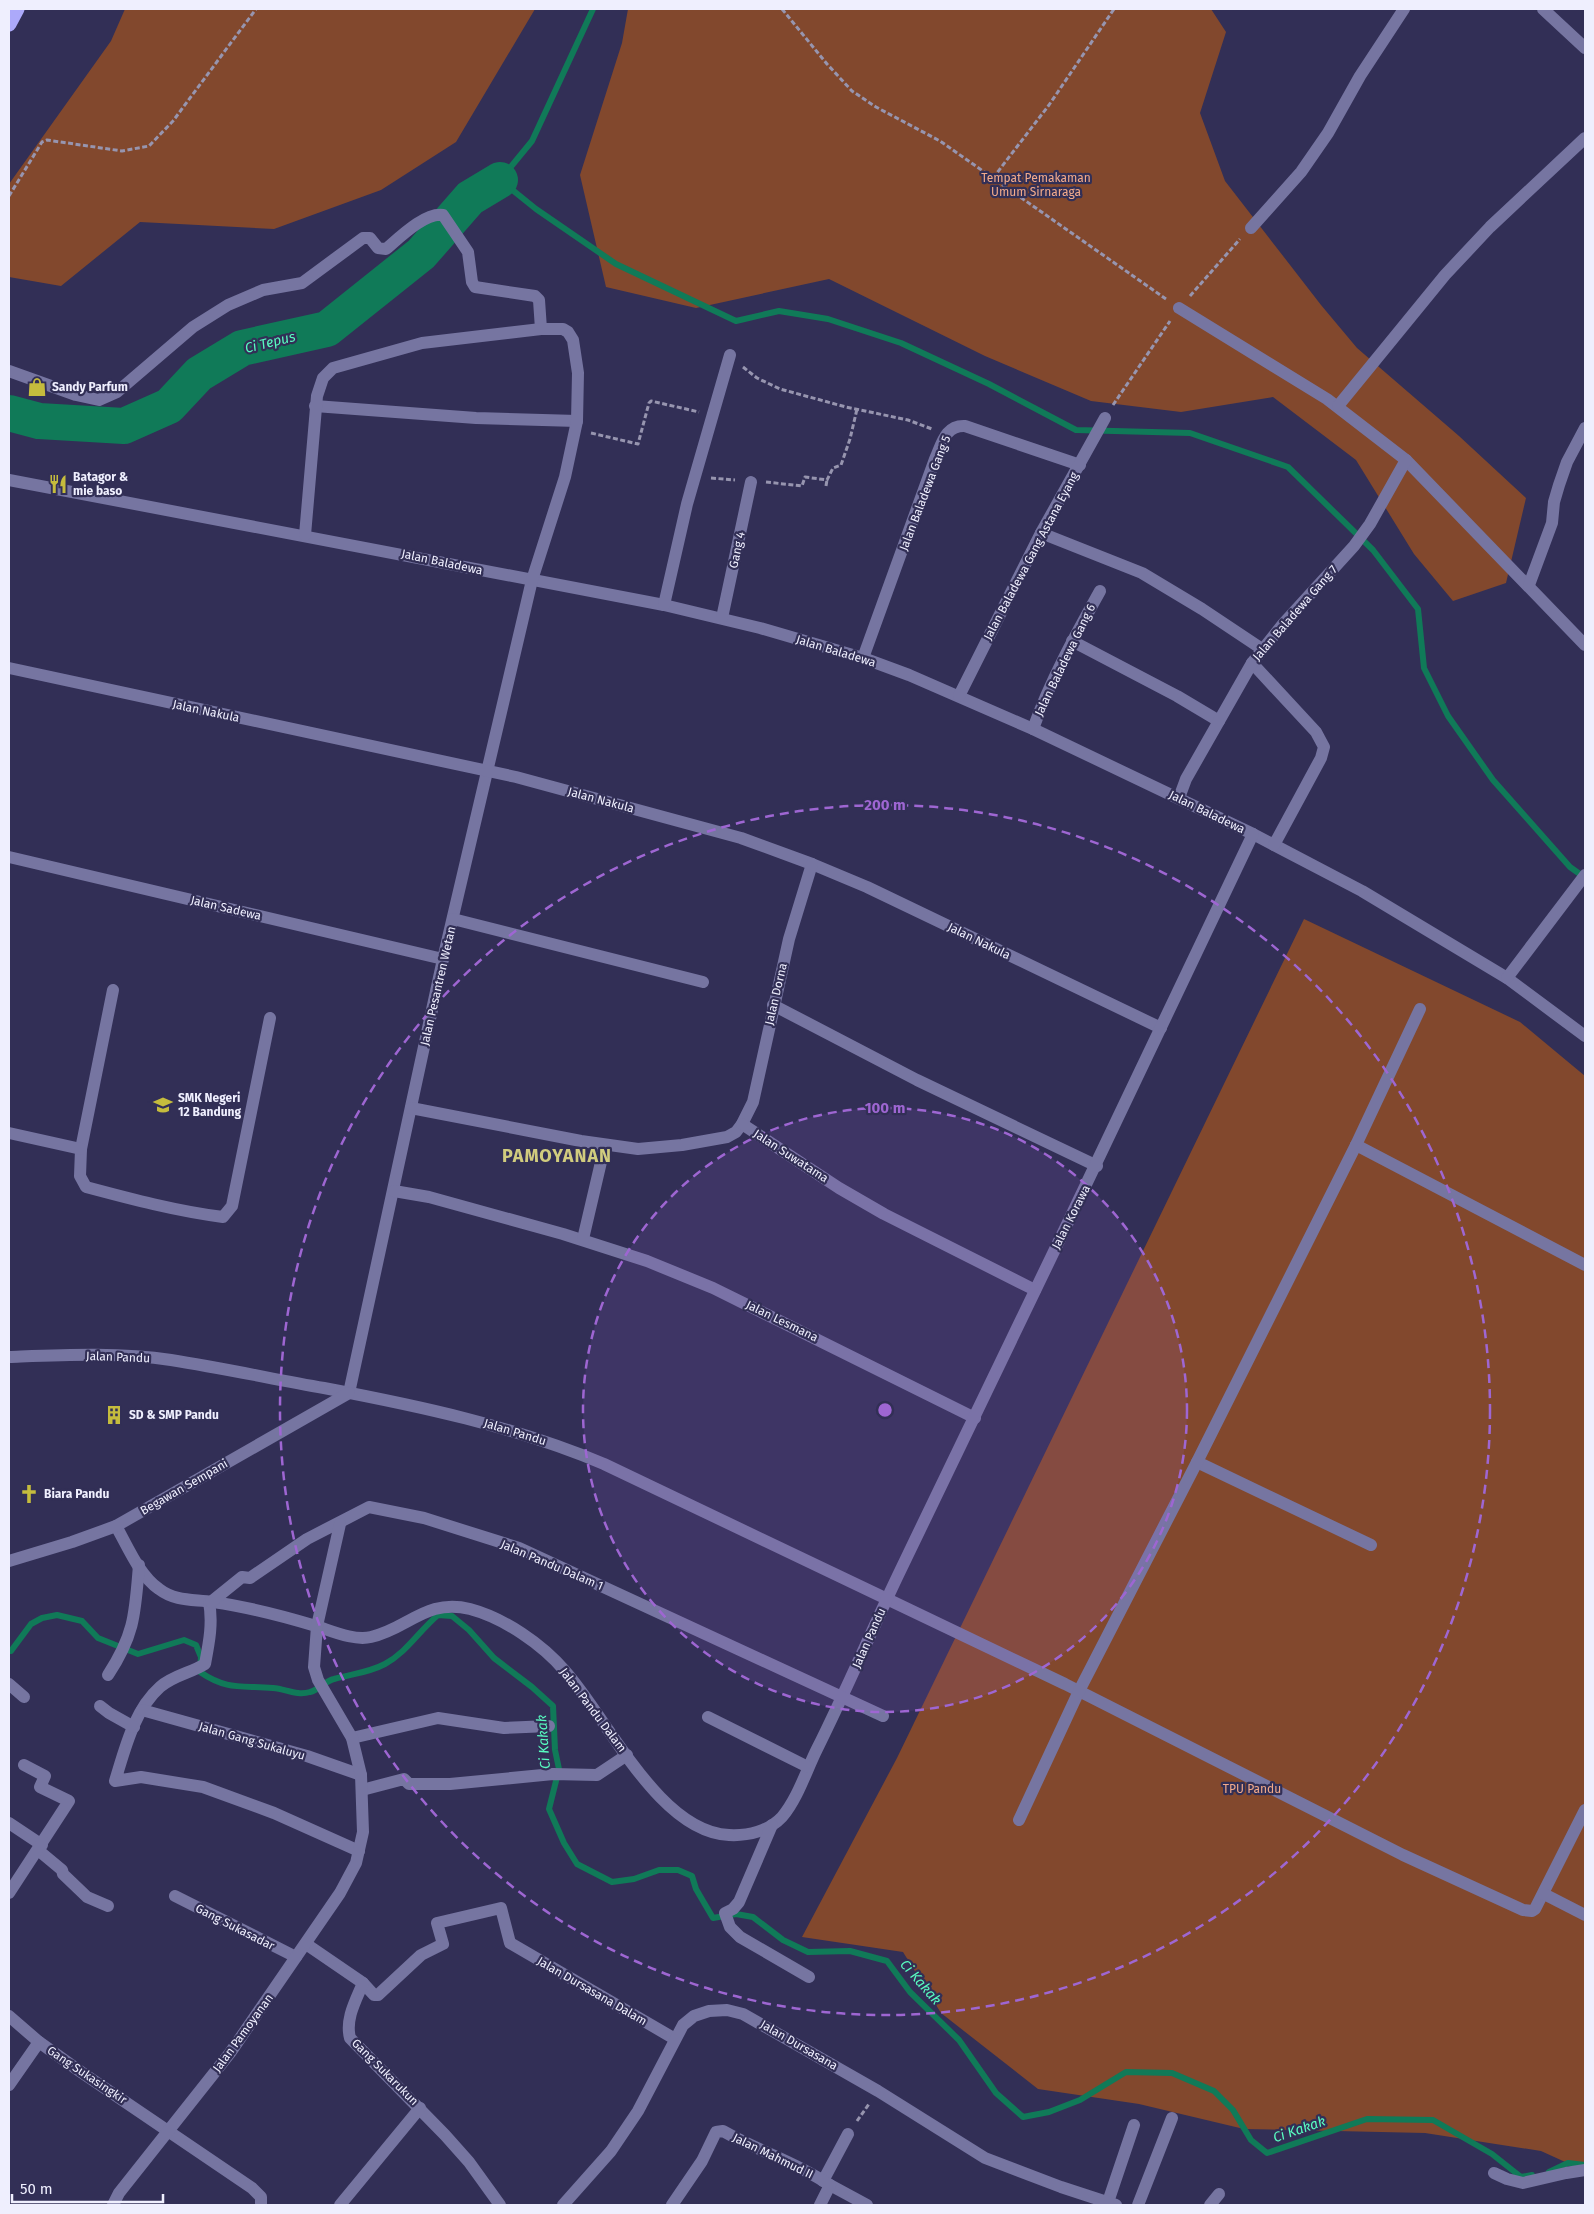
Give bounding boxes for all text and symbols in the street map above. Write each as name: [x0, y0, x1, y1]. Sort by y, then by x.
park label: Tempat Pemakaman Umum Sirnaraga: [981, 171, 1091, 199]
water label: Ci Tepus: [243, 328, 298, 357]
shop icon: Sandy Parfum: [26, 376, 48, 398]
place label: Sandy Parfum: [52, 380, 128, 394]
street label: Jalan Baladewa Gang 5: [897, 433, 953, 553]
street label: Jalan Baladewa Gang Astana Eyang: [981, 469, 1082, 642]
place label: Batagor & mie baso: [73, 470, 128, 498]
restaurant icon: Batagor & mie baso: [47, 473, 69, 495]
street label: Gang 4: [726, 530, 748, 570]
street label: Jalan Baladewa: [400, 547, 484, 577]
street label: Jalan Baladewa Gang 7: [1250, 562, 1340, 664]
street label: Jalan Baladewa Gang 6: [1032, 602, 1098, 718]
street label: Jalan Baladewa: [794, 632, 878, 670]
street label: Jalan Nakula: [171, 697, 241, 725]
street label: Jalan Nakula: [566, 784, 636, 816]
street label: Jalan Baladewa: [1167, 788, 1247, 836]
text: 200 m: [864, 796, 906, 814]
street label: Jalan Sadewa: [189, 893, 263, 923]
street label: Jalan Nakula: [945, 920, 1013, 962]
street label: Jalan Pesantren Wetan: [417, 925, 459, 1047]
street label: Jalan Dorna: [762, 962, 790, 1026]
place label: SMK Negeri 12 Bandung: [178, 1091, 242, 1119]
school or university icon: SMK Negeri 12 Bandung: [152, 1094, 174, 1116]
text: 100 m: [865, 1099, 905, 1117]
street label: Jalan Suwatama: [751, 1127, 831, 1185]
district label: PAMOYANAN: [502, 1145, 612, 1167]
street label: Jalan Korawa: [1049, 1183, 1093, 1251]
street label: Jalan Lesmana: [744, 1298, 820, 1344]
street label: Jalan Pandu: [86, 1349, 150, 1365]
centre of rings: [876, 1401, 894, 1419]
building icon: SD & SMP Pandu: [103, 1404, 125, 1426]
place label: SD & SMP Pandu: [129, 1408, 219, 1422]
street label: Jalan Pandu: [482, 1416, 548, 1448]
street label: Begawan Sempani: [138, 1456, 230, 1518]
church icon: Biara Pandu: [18, 1483, 40, 1505]
place label: Biara Pandu: [44, 1487, 109, 1501]
street label: Jalan Pandu Dalam 1: [499, 1537, 605, 1593]
street label: Jalan Pandu: [850, 1606, 888, 1670]
street label: Jalan Pandu Dalam: [557, 1665, 629, 1755]
water label: Ci Kakak: [533, 1714, 554, 1770]
street label: Jalan Gang Sukaluyu: [197, 1719, 307, 1763]
park label: TPU Pandu: [1223, 1782, 1281, 1796]
street label: Gang Sukasadar: [193, 1901, 277, 1953]
street label: Jalan Dursasana Dalam: [535, 1954, 649, 2028]
water label: Ci Kakak: [896, 1956, 945, 2009]
street label: Jalan Pamoyanan: [210, 1991, 276, 2075]
street label: Jalan Dursasana: [758, 2017, 840, 2073]
street label: Gang Sukarukun: [349, 2036, 421, 2108]
street label: Gang Sukasingkir: [45, 2043, 130, 2107]
water label: Ci Kakak: [1271, 2112, 1328, 2146]
street label: Jalan Mahmud II: [730, 2130, 816, 2182]
scale bar: [12, 2172, 164, 2204]
text: 50 m: [20, 2180, 53, 2198]

